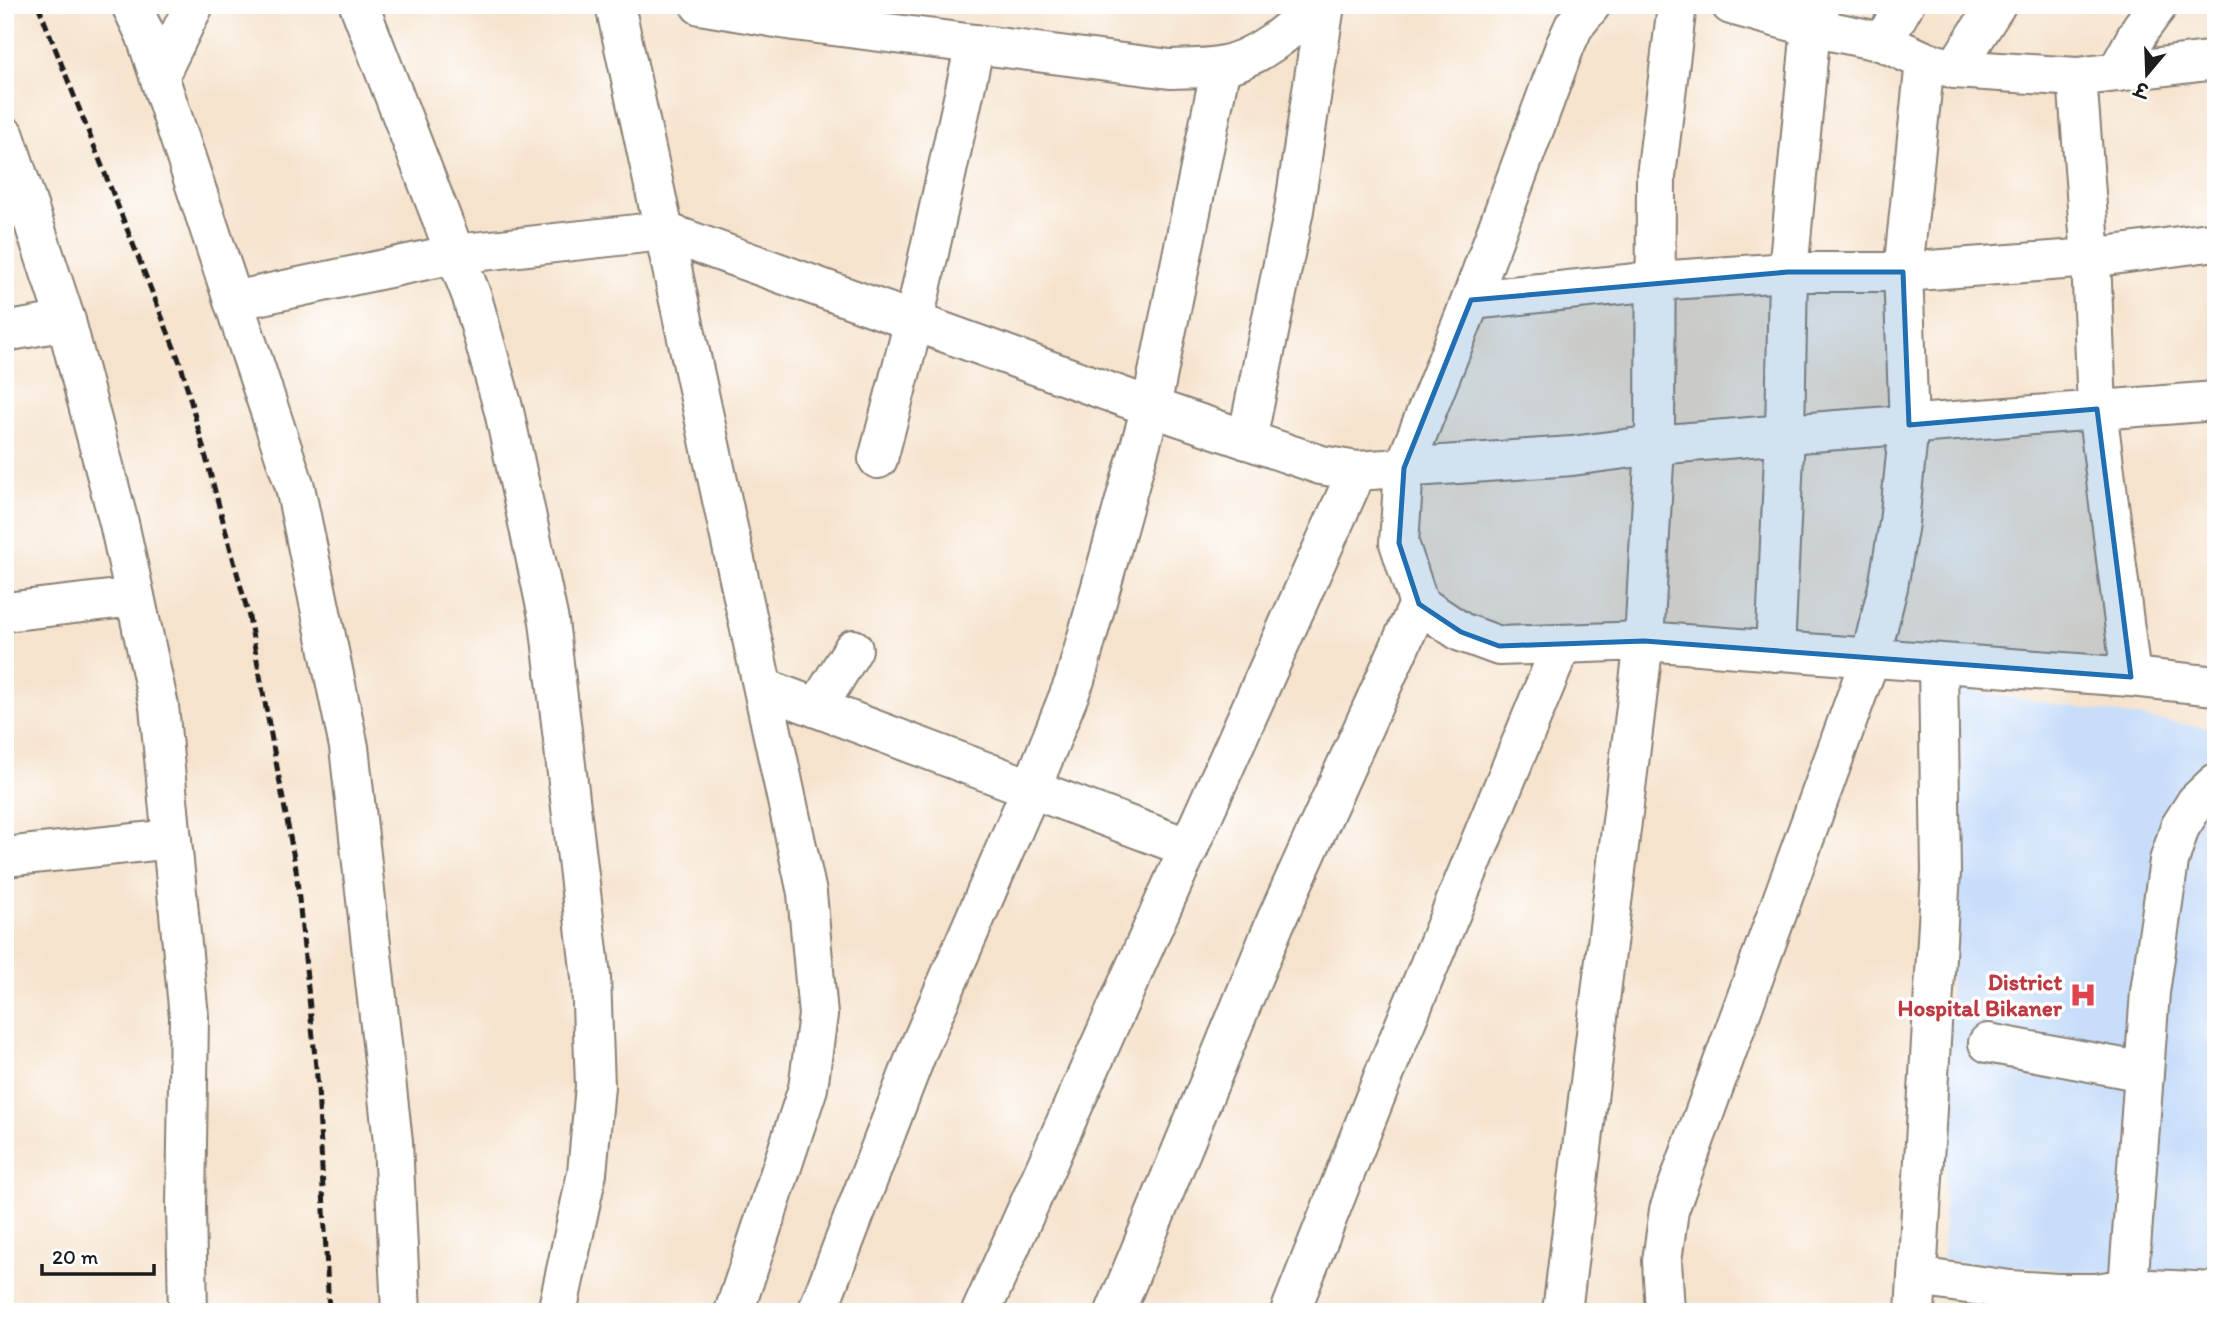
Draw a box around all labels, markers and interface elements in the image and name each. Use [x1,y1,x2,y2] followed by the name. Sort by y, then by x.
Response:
[2112,38,2182,108] north arrow
[2130,76,2153,103] text: उ
[1898,968,2063,1022] place label: District Hospital Bikaner
[2068,980,2098,1010] hospital icon: District Hospital Bikaner
[42,1233,154,1277] scale bar
[52,1244,99,1269] text: 20 m

